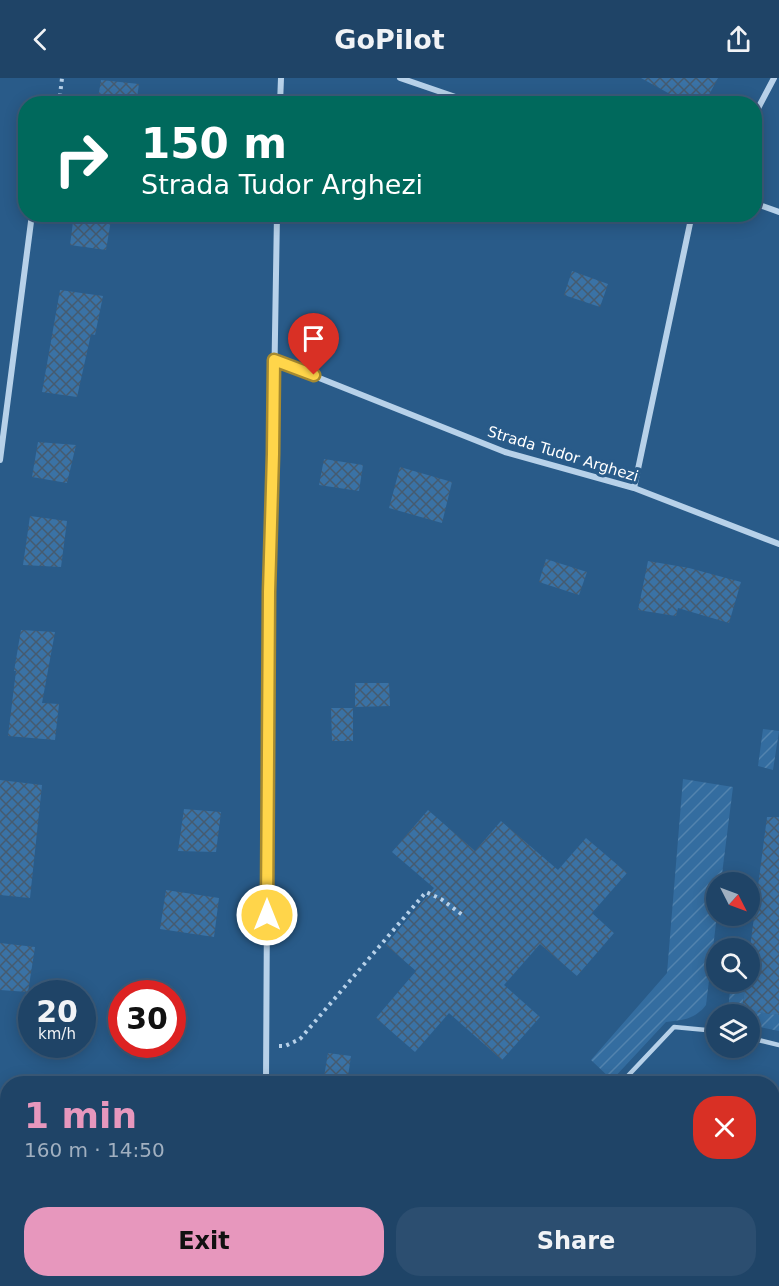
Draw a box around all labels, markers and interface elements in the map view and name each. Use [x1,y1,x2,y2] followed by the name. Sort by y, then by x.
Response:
[24,23,57,56] icon: back
[722,23,755,56] icon: share
[334,24,445,55] text: GoPilot
[141,119,287,168] text: 150 m
[42,120,120,198] icon: right
[141,169,423,200] text: Strada Tudor Arghezi
[288,313,339,375] pin
[297,322,330,355] icon: arrive
[485,422,641,486] street label: Strada Tudor Arghezi
[706,872,760,926] north arrow
[706,872,760,1058] map controls
[235,883,299,947] position arrow
[706,938,760,992] button: search
[108,980,186,1058] speed limit sign: 30
[36,994,78,1029] text: 20
[706,1004,760,1058] button: layers
[38,1025,76,1043] text: km/h
[24,1095,137,1136] text: 1 min
[693,1096,756,1159] button: close
[24,1138,165,1162] text: 160 m · 14:50
[24,1207,384,1276] button: Exit
[396,1207,756,1276] button: Share

